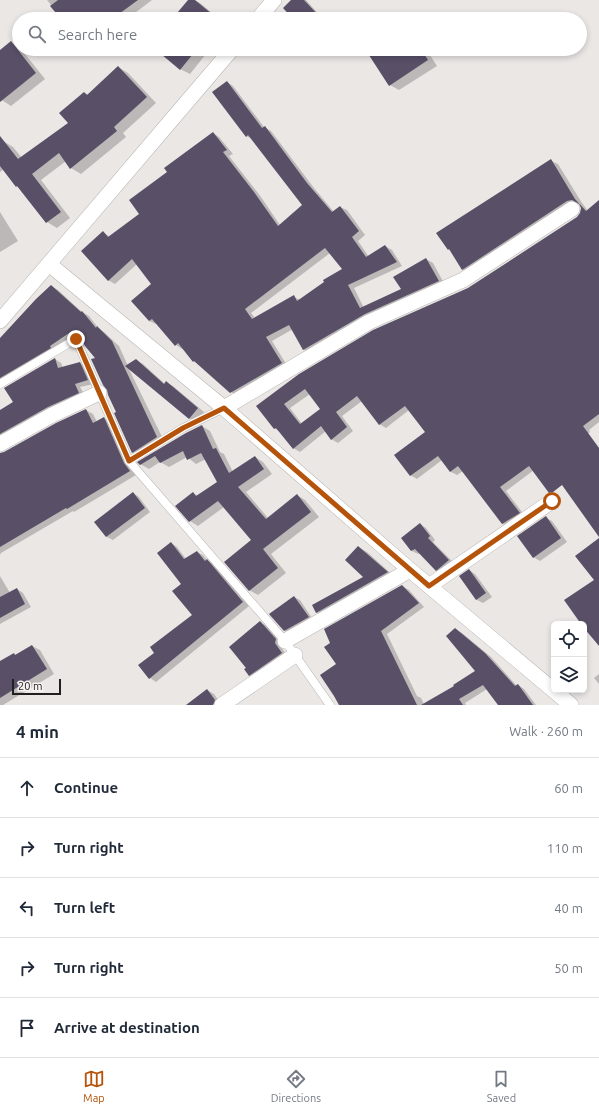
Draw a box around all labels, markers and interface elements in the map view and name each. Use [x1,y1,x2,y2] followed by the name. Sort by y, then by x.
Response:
[12,12,587,56] search box
[26,23,48,45] icon: search
[58,26,137,43] text: Search here
[67,330,85,348] route end
[543,492,561,510] route start
[551,621,587,693] map controls
[551,621,587,657] button: locate
[551,657,587,693] button: layers
[12,677,61,696] scale bar
[18,680,42,692] text: 20 m
[16,722,59,741] text: 4 min
[509,724,583,738] text: Walk · 260 m
[16,777,38,799] icon: ahead
[54,779,118,796] text: Continue
[554,781,583,795] text: 60 m
[16,837,38,859] icon: right
[54,839,124,856] text: Turn right
[547,841,583,855] text: 110 m
[16,897,38,919] icon: left
[54,899,115,916] text: Turn left
[554,901,583,915] text: 40 m
[16,957,38,979] icon: right
[54,959,124,976] text: Turn right
[554,961,583,975] text: 50 m
[16,1017,38,1039] icon: arrive
[54,1019,200,1036] text: Arrive at destination
[83,1068,105,1104] tab: Map
[271,1068,321,1104] tab: Directions
[487,1068,516,1104] tab: Saved

